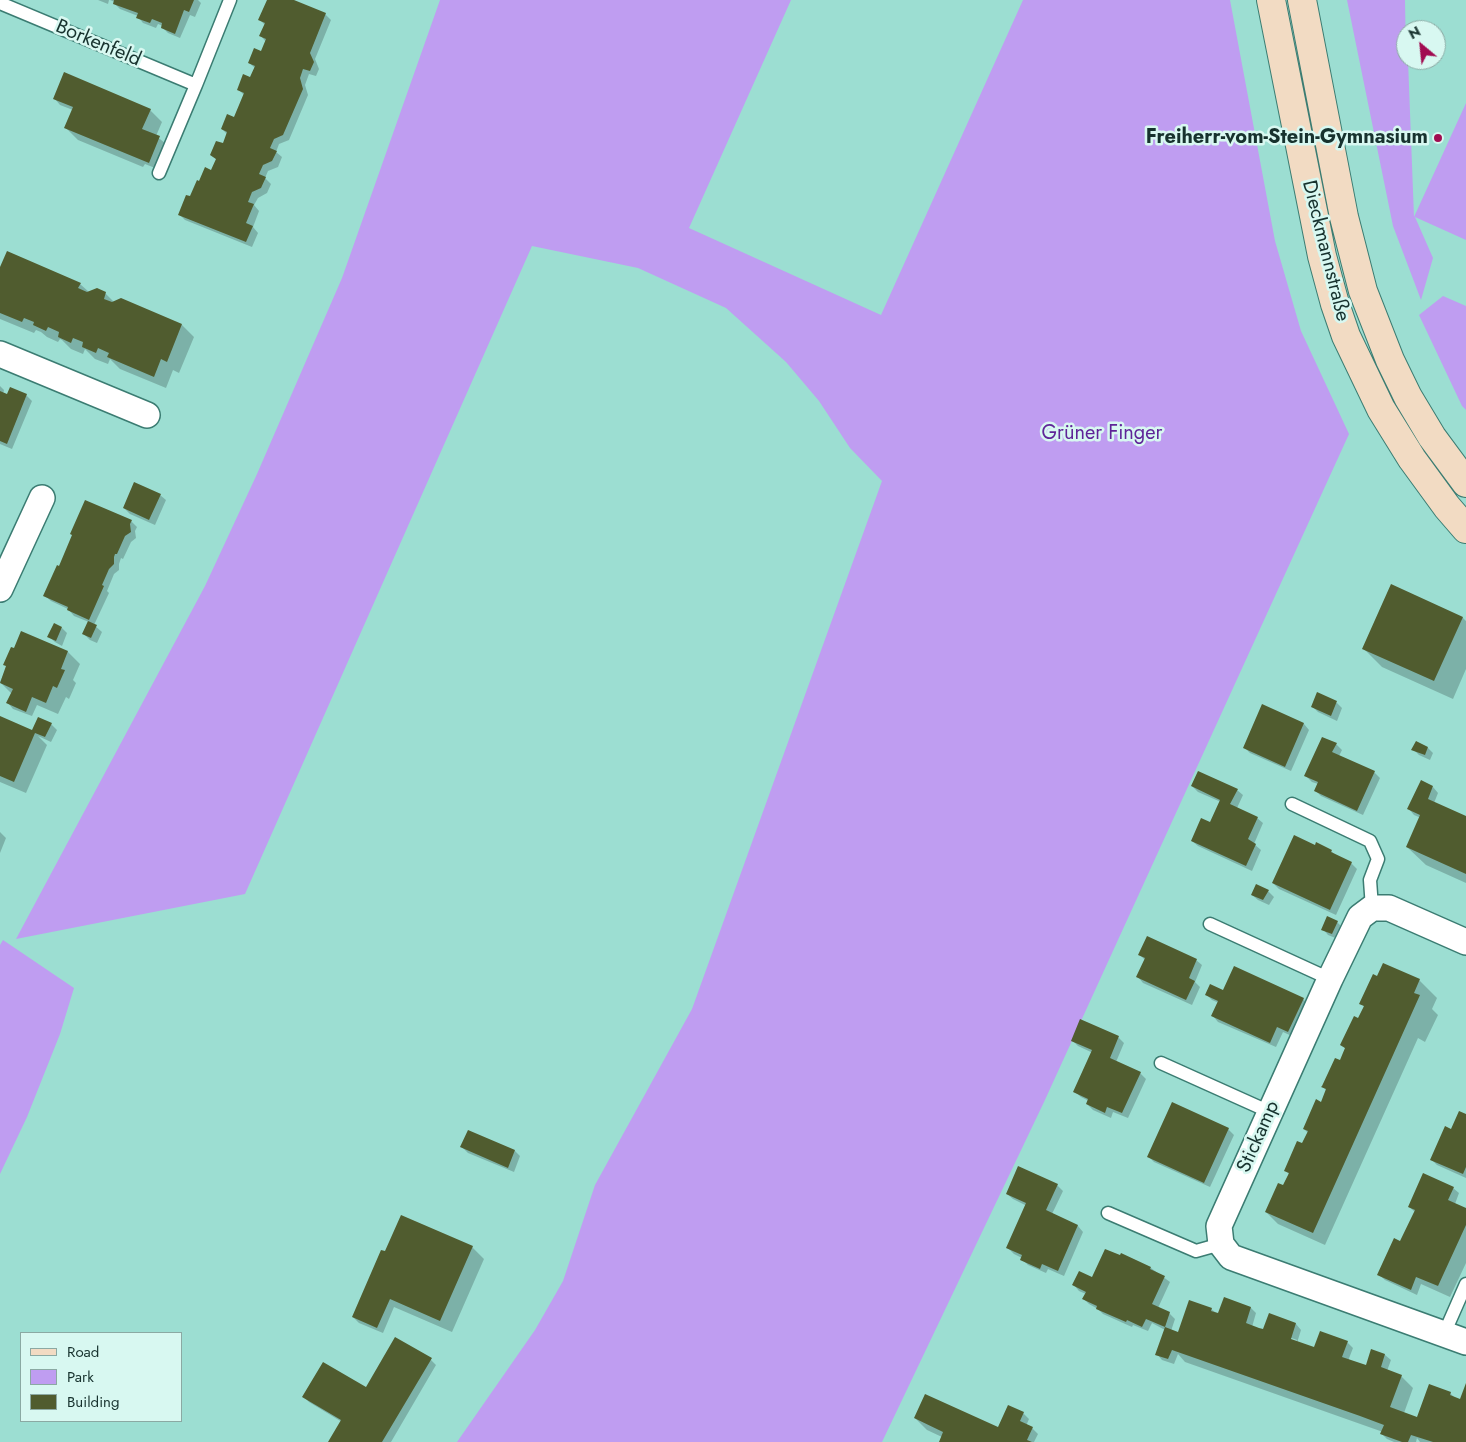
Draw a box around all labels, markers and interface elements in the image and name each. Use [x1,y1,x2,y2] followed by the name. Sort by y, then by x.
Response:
[52,15,144,73] street label: Borkenfeld
[1396,20,1446,70] north arrow
[1405,21,1424,44] text: N
[1146,126,1428,150] place label: Freiherr-vom-Stein-Gymnasium
[1432,132,1444,144] marker: Freiherr-vom-Stein-Gymnasium
[1296,178,1354,324] street label: Dieckmannstraße
[1042,422,1162,446] park label: Grüner Finger
[1233,1097,1285,1177] street label: Stickamp
[20,1332,182,1422] legend
[67,1341,99,1363] text: Road
[67,1366,94,1388] text: Park
[67,1391,119,1413] text: Building

